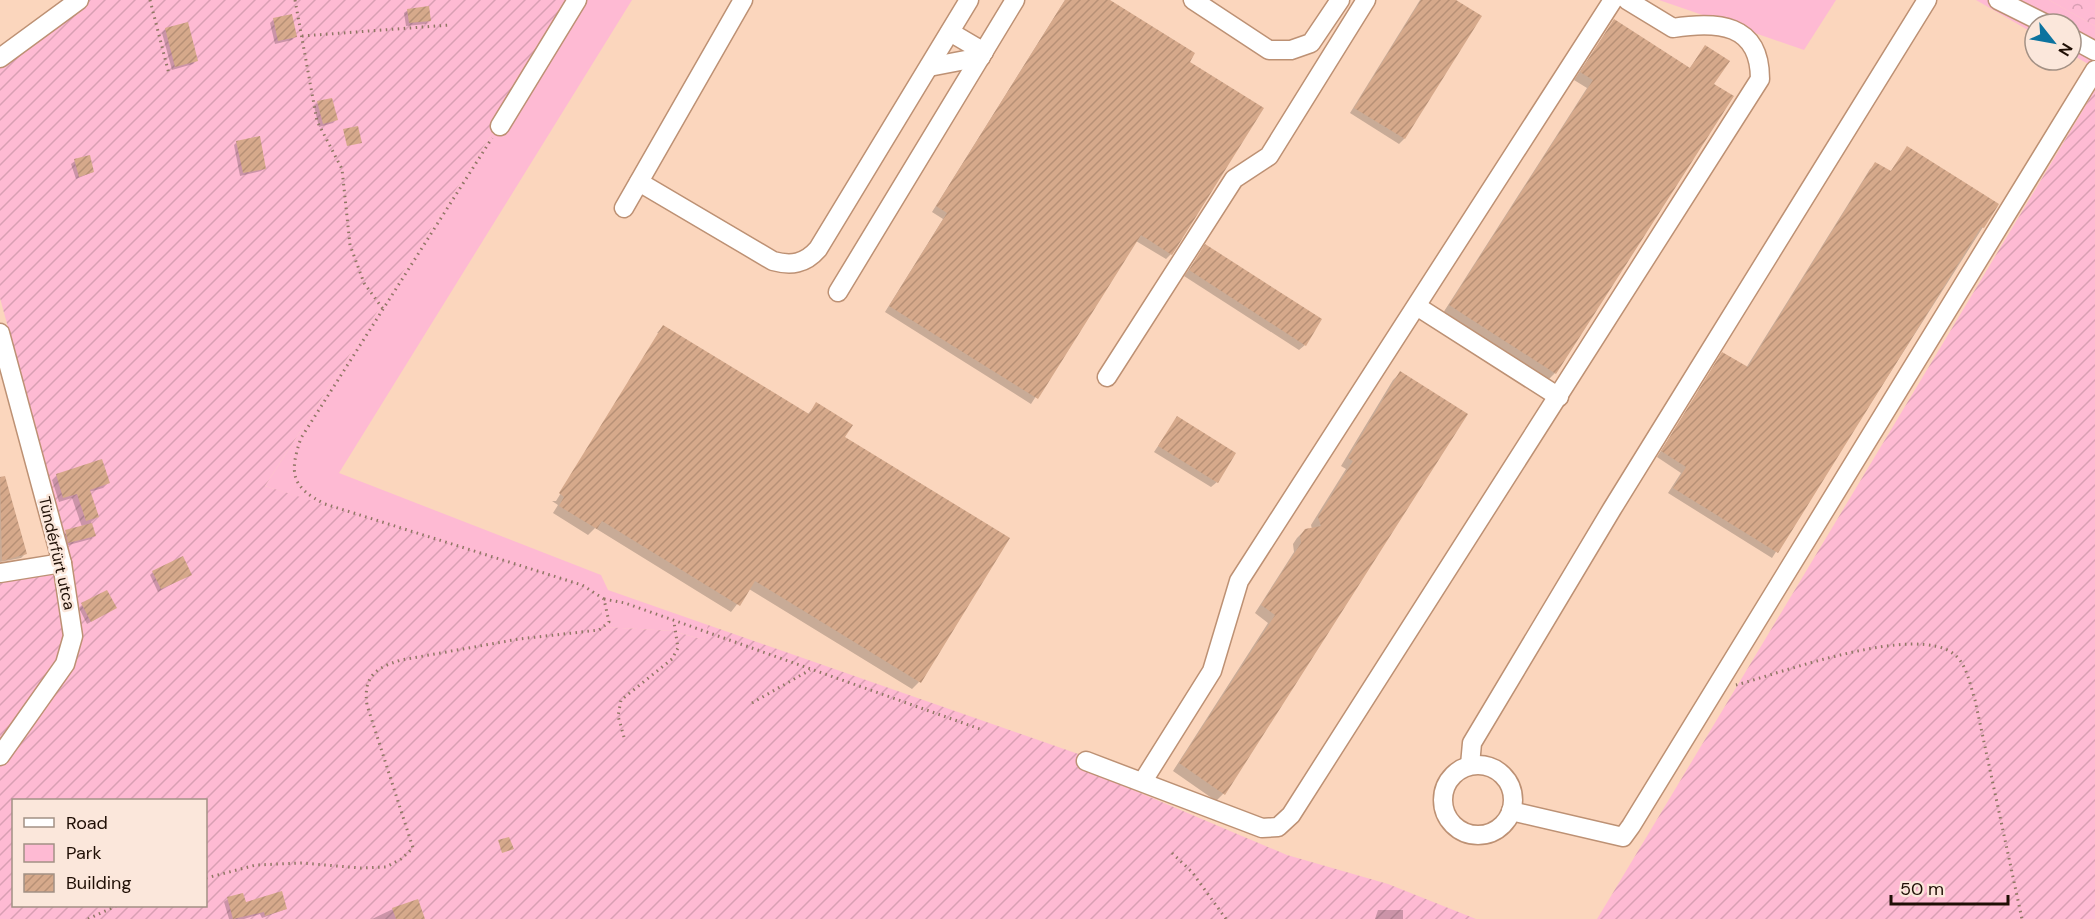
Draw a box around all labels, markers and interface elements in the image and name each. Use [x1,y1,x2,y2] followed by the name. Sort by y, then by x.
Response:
[2023,12,2083,72] north arrow
[2053,39,2077,60] text: N
[34,494,80,612] street label: Tündérfürt utca
[12,799,207,907] legend
[66,811,108,835] text: Road
[66,841,102,865] text: Park
[1891,868,2008,906] scale bar
[66,871,131,895] text: Building
[1900,877,1944,901] text: 50 m

